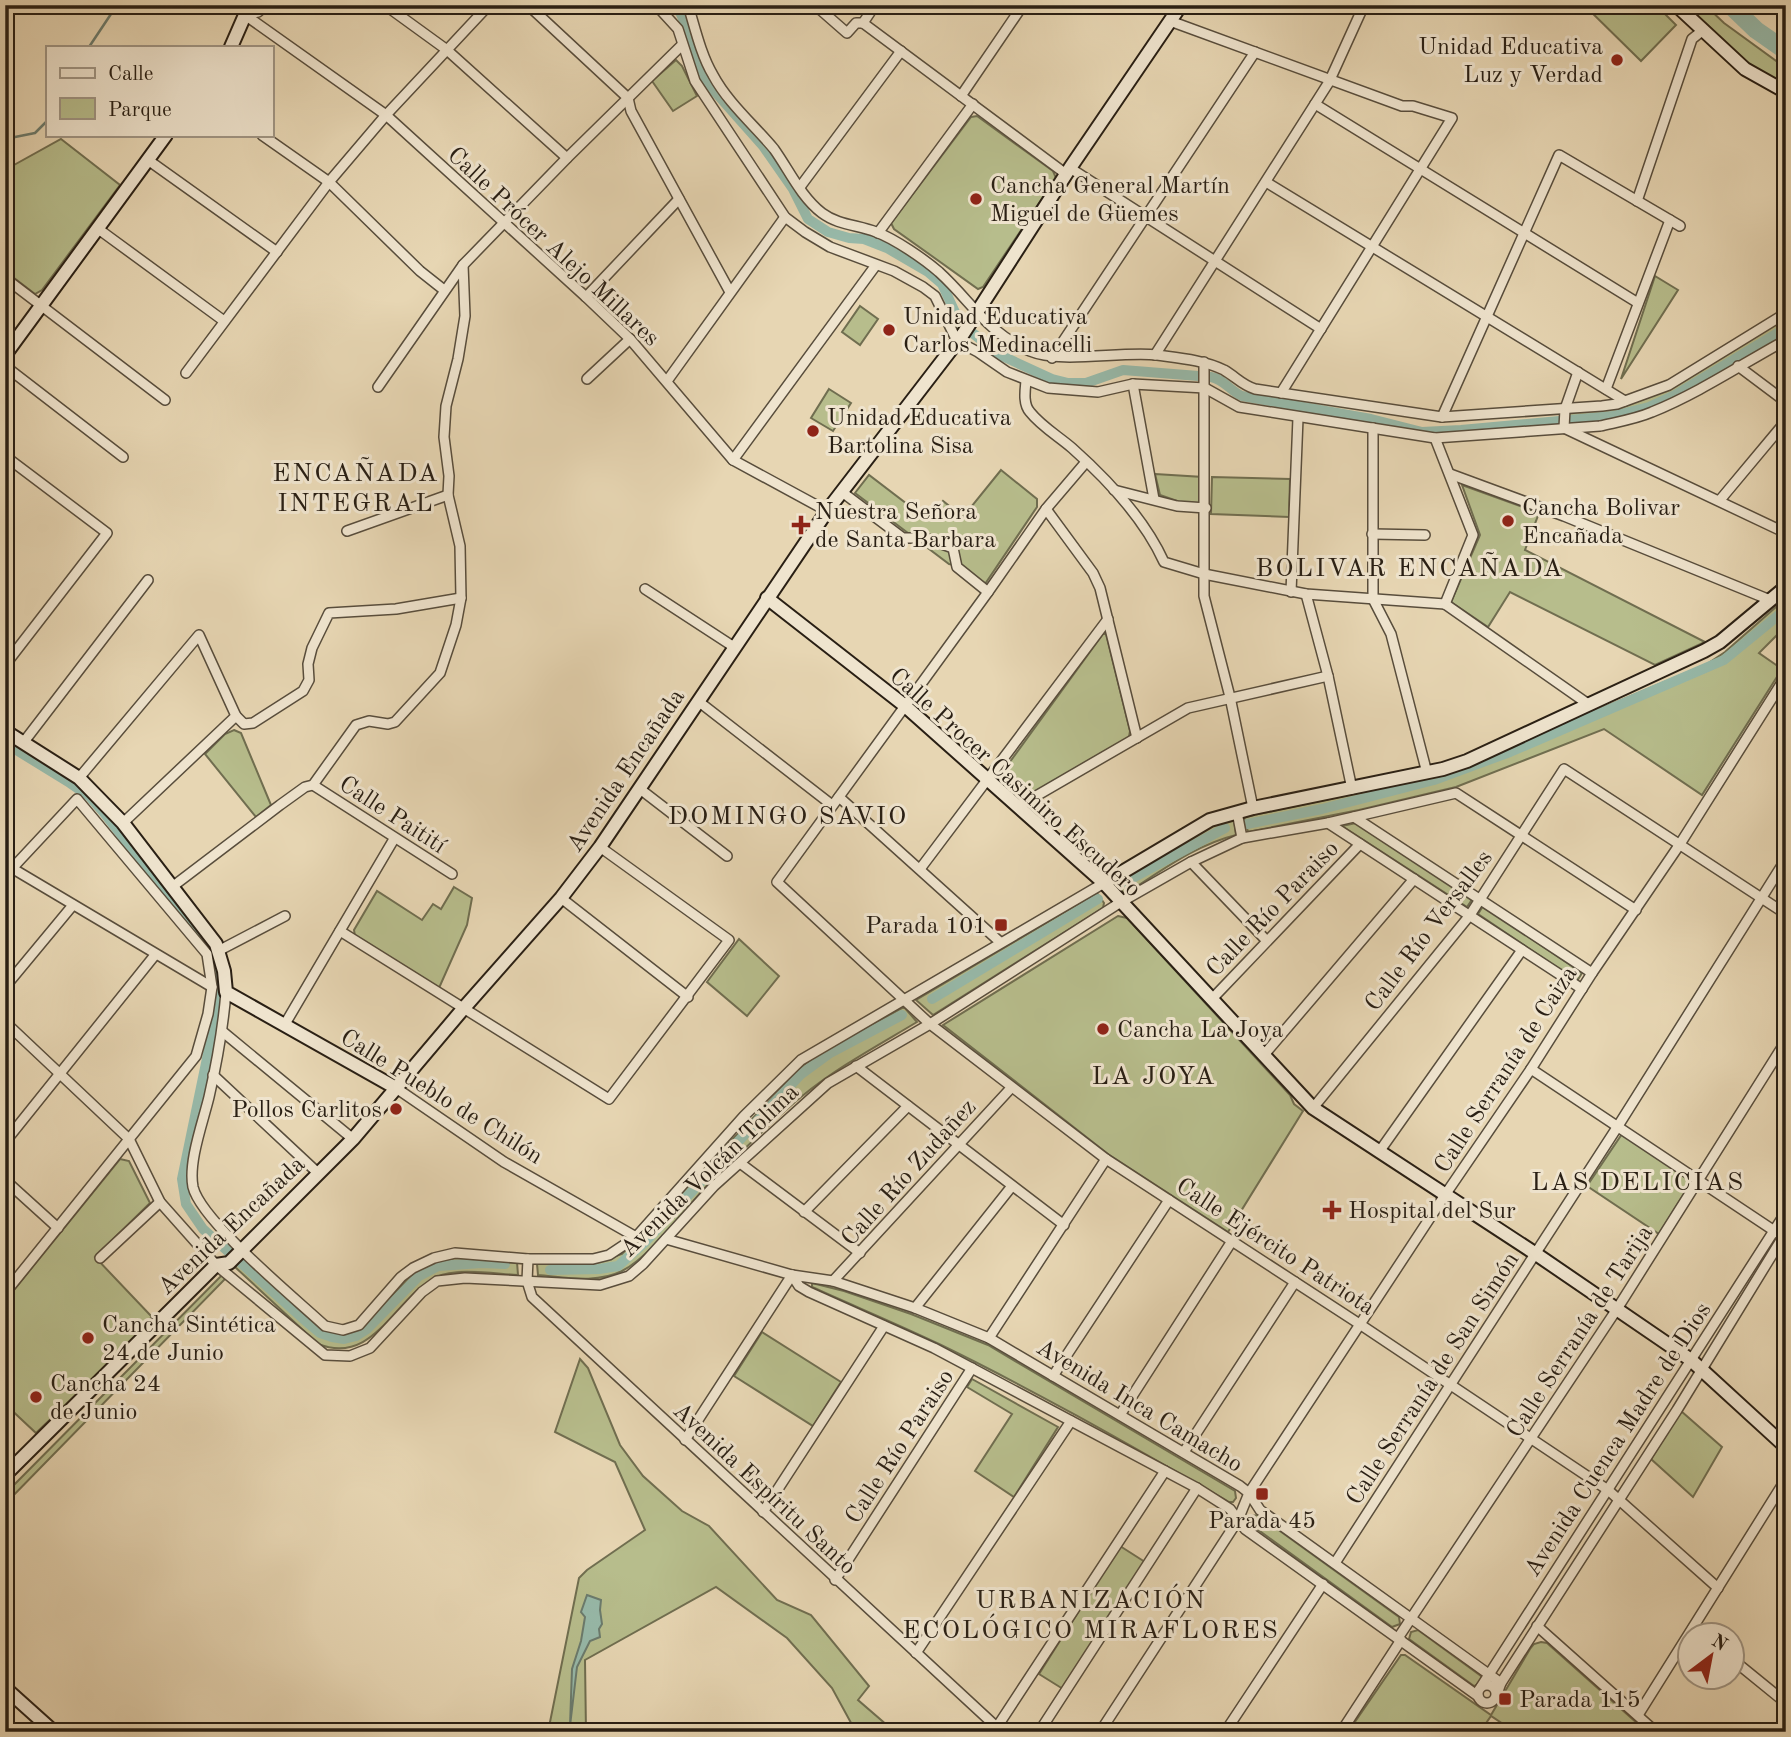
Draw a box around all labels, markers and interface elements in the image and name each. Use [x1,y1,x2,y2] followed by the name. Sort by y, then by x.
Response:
[1418,36,1603,88] place label: Unidad Educativa Luz y Verdad
[46,46,273,136] legend
[1609,52,1625,68] marker: Unidad Educativa Luz y Verdad
[108,64,153,85] text: Calle
[108,100,172,121] text: Parque
[442,143,663,352] street label: Calle Prócer Alejo Millares
[990,175,1230,227] place label: Cancha General Martín Miguel de Güemes
[968,191,984,207] marker: Cancha General Martín Miguel de Güemes
[903,306,1092,358] place label: Unidad Educativa Carlos Medinacelli
[881,322,897,338] marker: Unidad Educativa Carlos Medinacelli
[827,407,1012,459] place label: Unidad Educativa Bartolina Sisa
[805,423,821,439] marker: Unidad Educativa Bartolina Sisa
[272,456,440,517] district label: ENCAÑADA INTEGRAL
[1522,497,1680,549] place label: Cancha Bolivar Encañada
[815,501,996,553] place label: Nuestra Señora de Santa Barbara
[1500,513,1516,529] marker: Cancha Bolivar Encañada
[793,517,809,533] marker: Nuestra Señora de Santa Barbara
[1255,551,1565,582] district label: BOLIVAR ENCAÑADA
[884,664,1145,903] street label: Calle Procer Casimiro Escudero
[563,685,690,857] street label: Avenida Encañada
[334,772,450,859] street label: Calle Paitití
[668,804,908,830] district label: DOMINGO SAVIO
[1203,837,1344,982] street label: Calle Río Paraiso
[1361,846,1498,1016] street label: Calle Río Versalles
[865,915,987,939] place label: Parada 101
[993,917,1009,933] marker: Parada 101
[1431,962,1583,1178] street label: Calle Serranía de Caiza
[1117,1019,1283,1043] place label: Cancha La Joya
[1095,1021,1111,1037] marker: Cancha La Joya
[336,1026,546,1170] street label: Calle Pueblo de Chilón
[1091,1064,1217,1090] district label: LA JOYA
[617,1080,804,1263] street label: Avenida Volcán Tolima
[838,1095,981,1251] street label: Calle Río Zudañez
[232,1099,382,1123] place label: Pollos Carlitos
[388,1101,404,1117] marker: Pollos Carlitos
[154,1152,310,1300] street label: Avenida Encañada
[1531,1170,1745,1196] district label: LAS DELICIAS
[1171,1175,1379,1321] street label: Calle Ejército Patriota
[1322,1200,1342,1220] marker: Hospital del Sur
[1348,1200,1516,1224] place label: Hospital del Sur
[1503,1221,1658,1443] street label: Calle Serranía de Tarija
[1343,1248,1524,1510] street label: Calle Serranía de San Simón
[1521,1299,1716,1582] street label: Avenida Cuenca Madre de Dios
[102,1314,276,1366] place label: Cancha Sintética 24 de Junio
[80,1330,96,1346] marker: Cancha Sintética 24 de Junio
[1032,1336,1246,1478] street label: Avenida Inca Camacho
[842,1366,959,1529] street label: Calle Río Paraiso
[50,1373,161,1425] place label: Cancha 24 de Junio
[28,1389,44,1405] marker: Cancha 24 de Junio
[668,1399,860,1580] street label: Avenida Espíritu Santo
[1254,1486,1270,1502] marker: Parada 45
[1208,1510,1316,1534] place label: Parada 45
[902,1583,1280,1644] district label: URBANIZACIÓN ECOLÓGICO MIRAFLORES
[1676,1622,1746,1692] north arrow
[1707,1632,1730,1656] text: N
[1519,1689,1641,1713] place label: Parada 115
[1497,1691,1513,1707] marker: Parada 115

